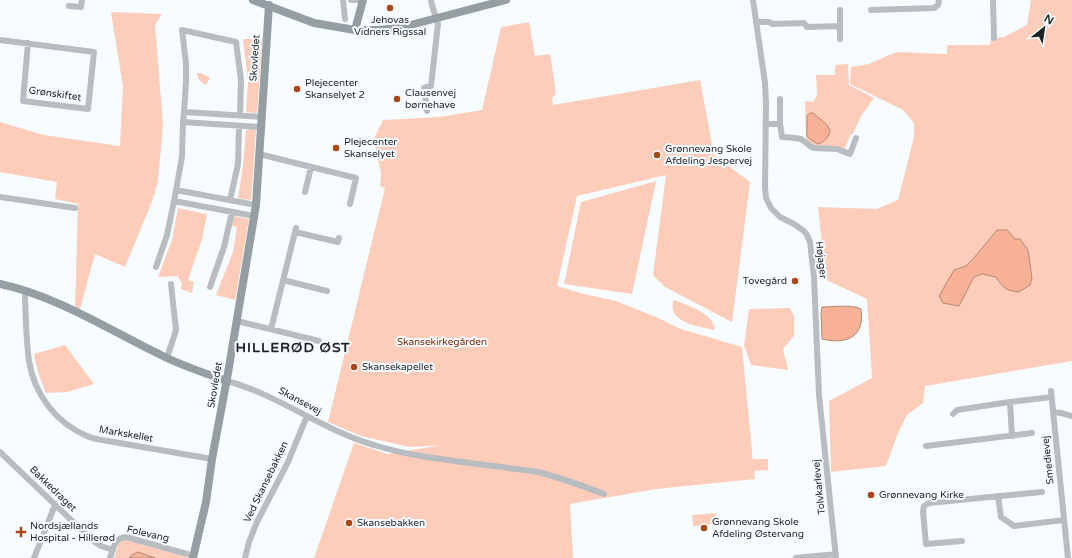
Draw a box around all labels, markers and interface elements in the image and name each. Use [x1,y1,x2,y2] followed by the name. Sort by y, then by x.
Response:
[385,3,395,13] marker: Jehovas Vidners Rigssal
[1024,8,1064,48] north arrow
[1042,12,1056,28] text: N
[354,14,426,38] place label: Jehovas Vidners Rigssal
[247,34,263,82] street label: Skovledet
[305,77,365,101] place label: Plejecenter Skanselyet 2
[28,84,82,104] street label: Grønskiftet
[292,84,302,94] marker: Plejecenter Skanselyet 2
[405,87,456,111] place label: Clausenvej børnehave
[392,94,402,104] marker: Clausenvej børnehave
[344,136,397,160] place label: Plejecenter Skanselyet
[331,143,341,153] marker: Plejecenter Skanselyet
[665,143,752,167] place label: Grønnevang Skole Afdeling Jespervej
[652,150,662,160] marker: Grønnevang Skole Afdeling Jespervej
[813,241,829,279] street label: Højager
[743,275,787,287] place label: Tovegård
[790,276,800,286] marker: Tovegård
[397,336,487,348] park label: Skansekirkegården
[235,339,351,356] district label: HILLERØD ØST
[205,361,225,409] street label: Skovledet
[362,361,433,373] place label: Skansekapellet
[349,362,359,372] marker: Skansekapellet
[276,385,324,417] street label: Skansevej
[98,423,154,445] street label: Markskellet
[1039,435,1057,485] street label: Smedievej
[241,439,291,525] street label: Ved Skansebakken
[810,459,828,515] street label: Tolvkarlevej
[27,464,79,514] street label: Bakkedraget
[879,489,964,501] place label: Grønnevang Kirke
[866,490,876,500] marker: Grønnevang Kirke
[712,516,804,540] place label: Grønnevang Skole Afdeling Østervang
[357,517,425,529] place label: Skansebakken
[344,518,354,528] marker: Skansebakken
[30,520,115,544] place label: Nordsjællands Hospital - Hillerød
[126,523,170,545] street label: Folevang
[699,523,709,533] marker: Grønnevang Skole Afdeling Østervang
[15,526,27,538] marker: Nordsjællands Hospital - Hillerød

